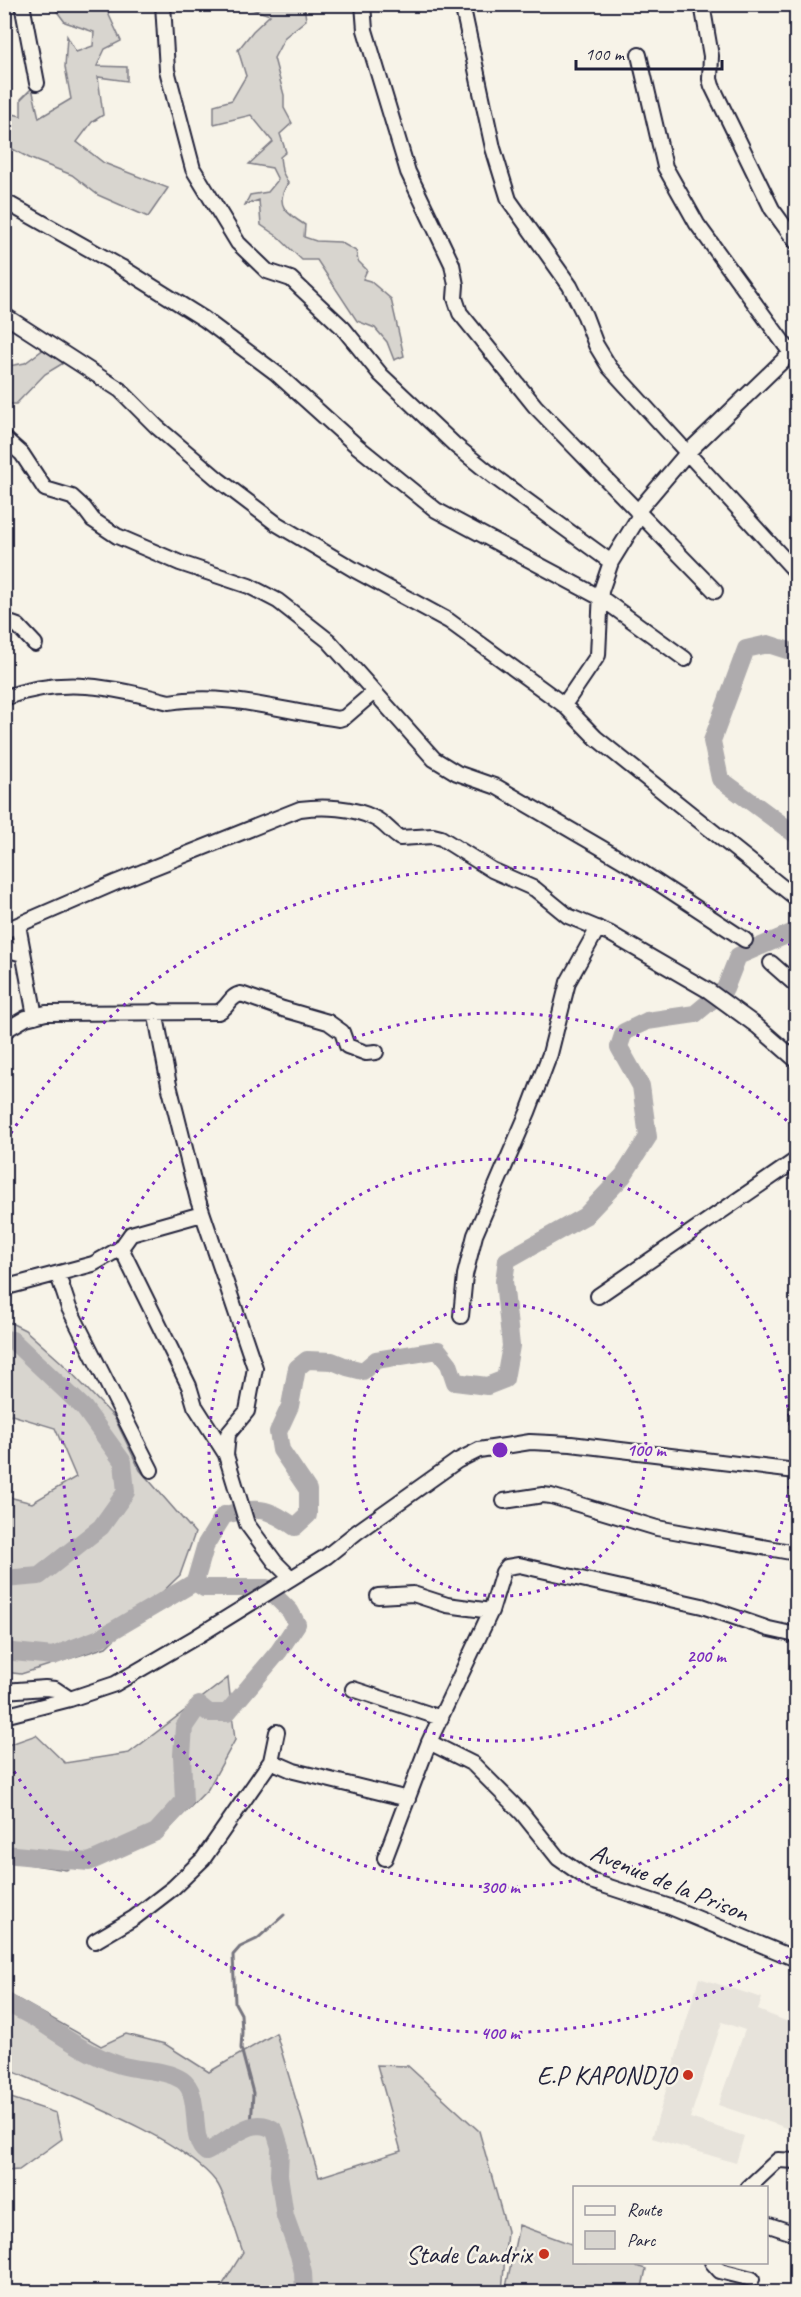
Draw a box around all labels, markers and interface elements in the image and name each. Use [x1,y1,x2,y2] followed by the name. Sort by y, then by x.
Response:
[576,33,722,71] scale bar
[585,43,626,65] text: 100 m
[627,1439,667,1461] text: 100 m
[490,1440,510,1460] centre of rings
[687,1645,727,1667] text: 200 m
[586,1836,755,1930] street label: Avenue de la Prison
[481,1876,521,1898] text: 300 m
[481,2022,521,2044] text: 400 m
[537,2059,679,2092] place label: E.P KAPONDJO
[681,2068,695,2082] marker: E.P KAPONDJO
[573,2186,768,2264] legend
[627,2199,662,2221] text: Route
[627,2229,656,2251] text: Parc
[406,2238,534,2271] place label: Stade Candrix
[537,2247,551,2261] marker: Stade Candrix

